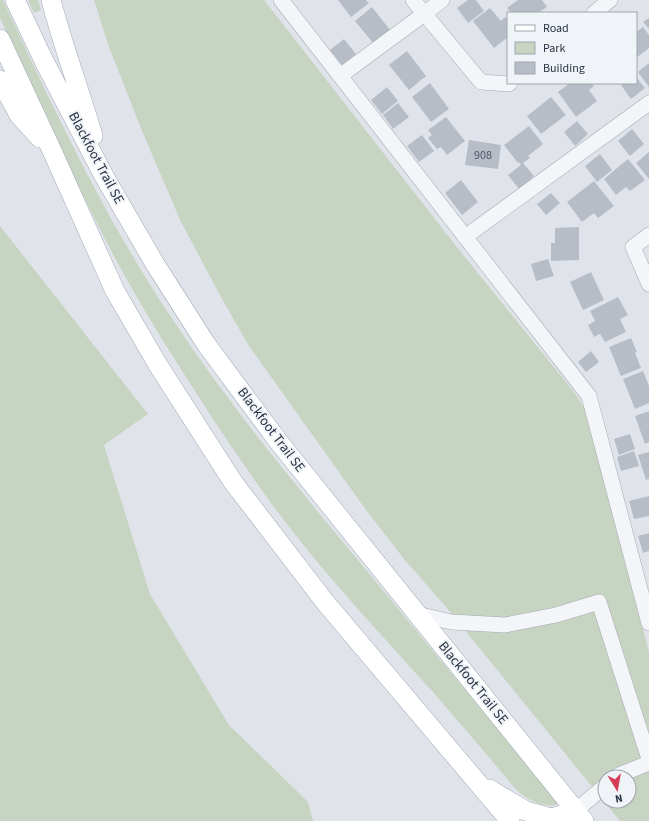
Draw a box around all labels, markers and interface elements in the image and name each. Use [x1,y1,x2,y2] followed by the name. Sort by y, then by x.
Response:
[507,12,637,84] legend
[543,20,569,37] text: Road
[543,40,565,57] text: Park
[543,60,585,77] text: Building
[63,108,129,208] street label: Blackfoot Trail SE
[474,147,492,164] house number: 908
[232,383,310,477] street label: Blackfoot Trail SE
[433,637,513,729] street label: Blackfoot Trail SE
[597,769,637,809] north arrow
[614,790,624,806] text: N

